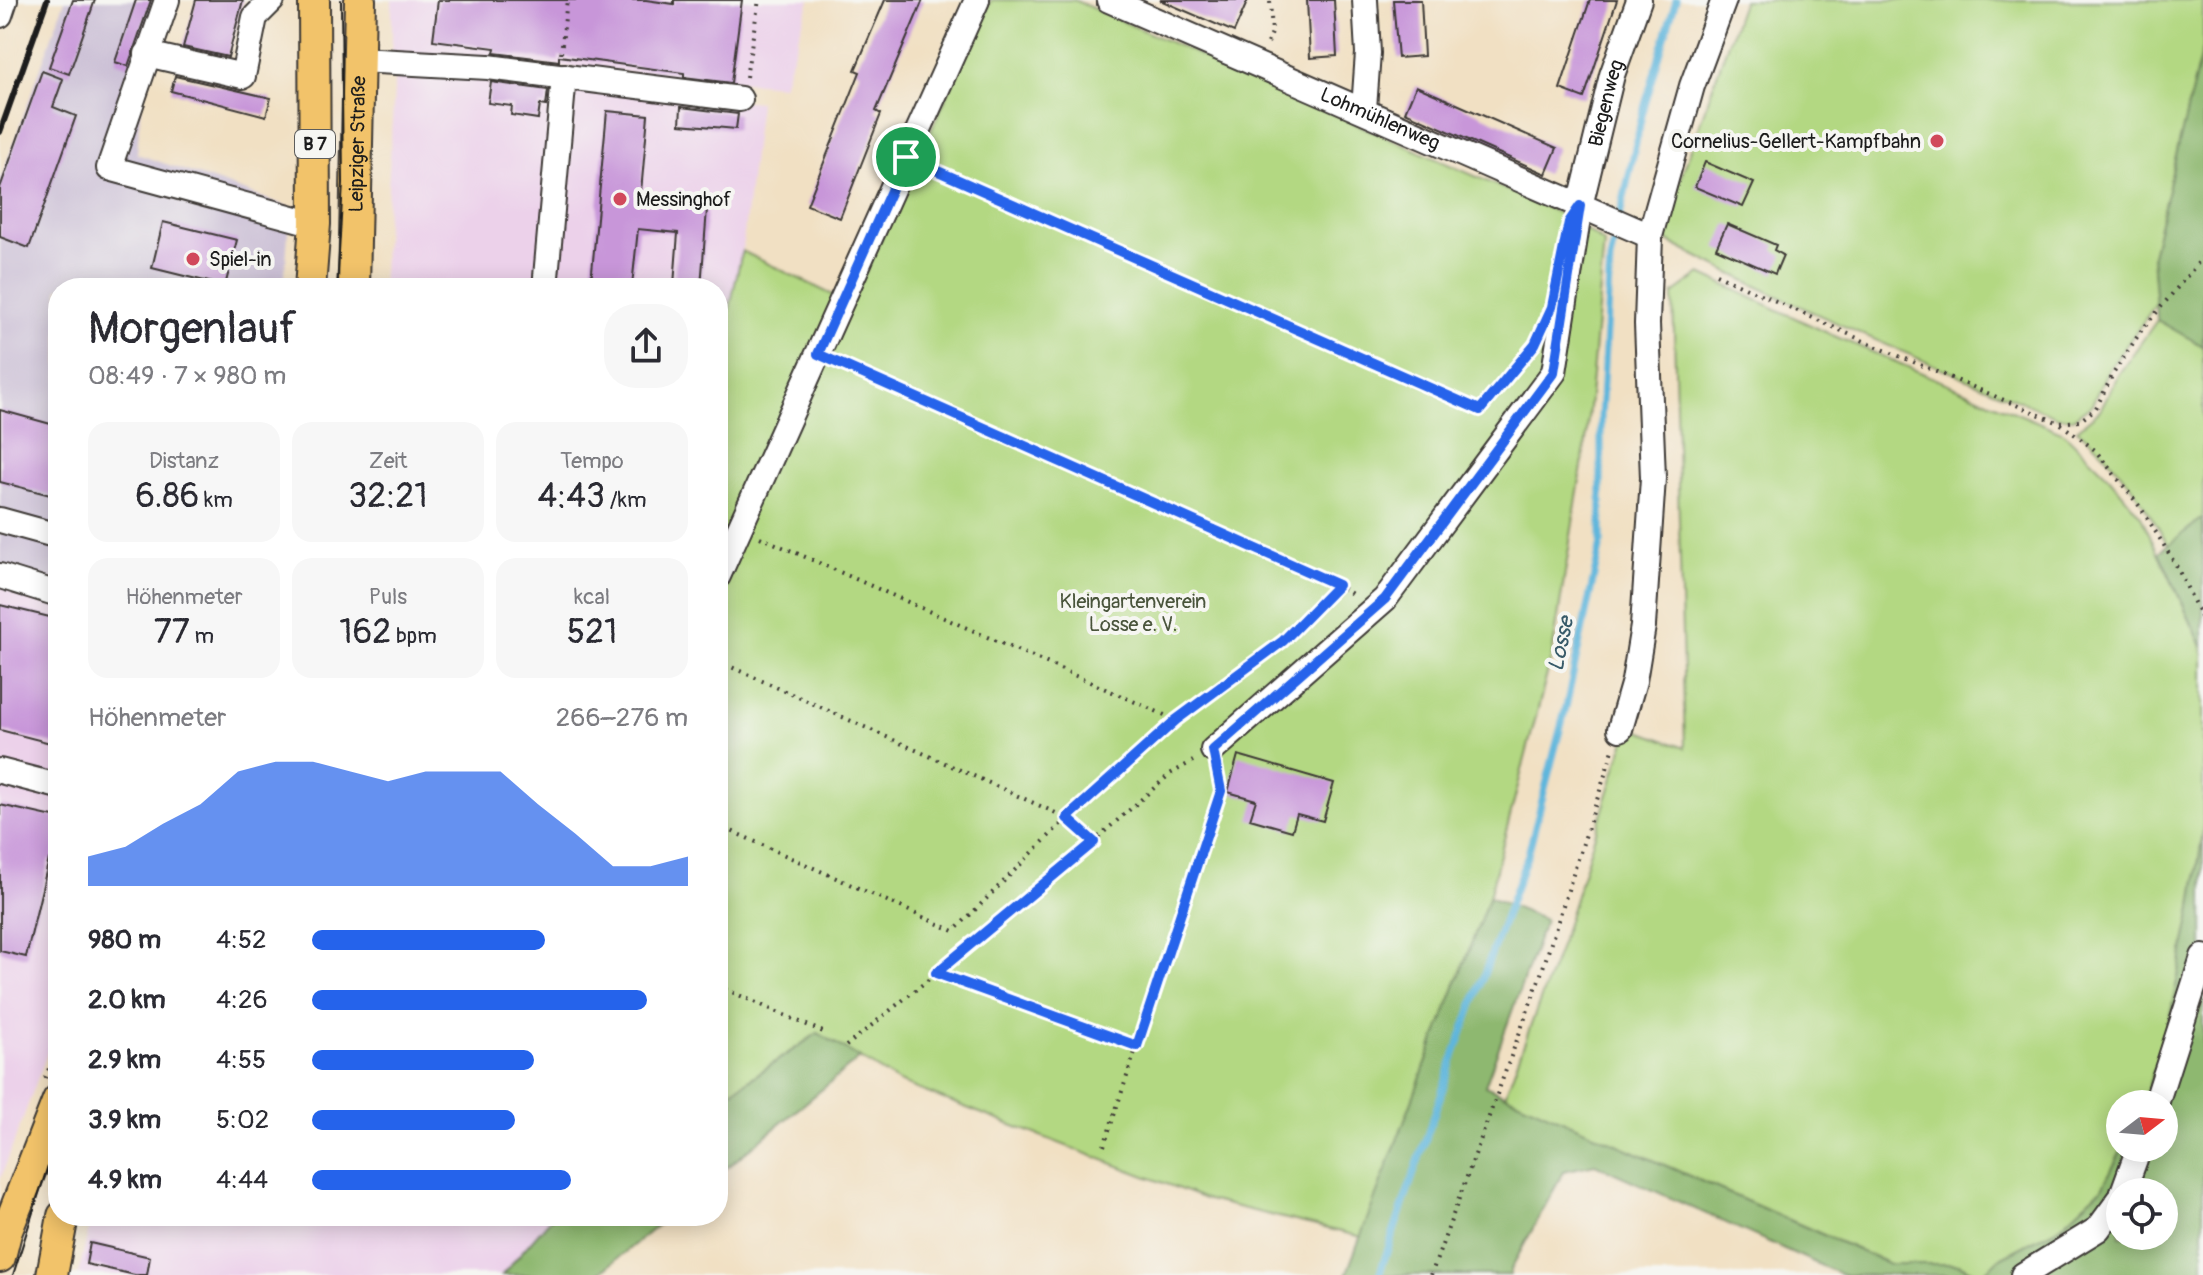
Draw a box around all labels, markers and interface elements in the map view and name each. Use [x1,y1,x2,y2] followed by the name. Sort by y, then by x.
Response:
[1582,56,1629,149] street label: Biegenweg
[343,75,371,213] street label: Leipziger Straße
[1317,81,1444,155] street label: Lohmühlenweg
[872,123,940,191] pin
[1671,129,1921,154] place label: Cornelius-Gellert-Kampfbahn
[295,130,335,158] road number: B 7
[1928,132,1946,150] marker: Cornelius-Gellert-Kampfbahn
[884,135,928,179] icon: arrive
[636,187,731,212] place label: Messinghof
[611,190,629,208] marker: Messinghof
[209,247,271,272] place label: Spiel-in
[184,250,202,268] marker: Spiel-in
[88,302,297,357] text: Morgenlauf
[604,304,688,388] button: share
[88,360,286,392] text: 08:49 · 7 × 980 m
[149,447,219,475] text: Distanz
[369,447,407,475] text: Zeit
[560,447,624,475] text: Tempo
[135,475,199,518] text: 6.86
[348,475,428,518] text: 32:21
[538,475,605,518] text: 4:43
[199,486,233,514] text: km
[605,486,646,514] text: /km
[125,583,243,611] text: Höhenmeter
[369,583,407,611] text: Puls
[574,583,610,611] text: kcal
[1060,589,1206,637] park label: Kleingartenverein Losse e. V.
[154,611,190,654] text: 77
[339,611,391,654] text: 162
[567,611,617,654] text: 521
[1542,612,1581,674] water label: Losse
[190,622,214,650] text: m
[391,622,437,650] text: bpm
[88,702,226,734] text: Höhenmeter
[556,702,688,734] text: 266–276 m
[88,924,161,956] text: 980 m
[216,924,267,956] text: 4:52
[88,984,166,1016] text: 2.0 km
[216,984,268,1016] text: 4:26
[88,1044,161,1076] text: 2.9 km
[216,1044,266,1076] text: 4:55
[2106,1090,2178,1162] north arrow
[2106,1090,2178,1250] map controls
[88,1104,161,1136] text: 3.9 km
[216,1104,269,1136] text: 5:02
[88,1164,162,1196] text: 4.9 km
[216,1164,268,1196] text: 4:44
[2106,1178,2178,1250] button: locate

